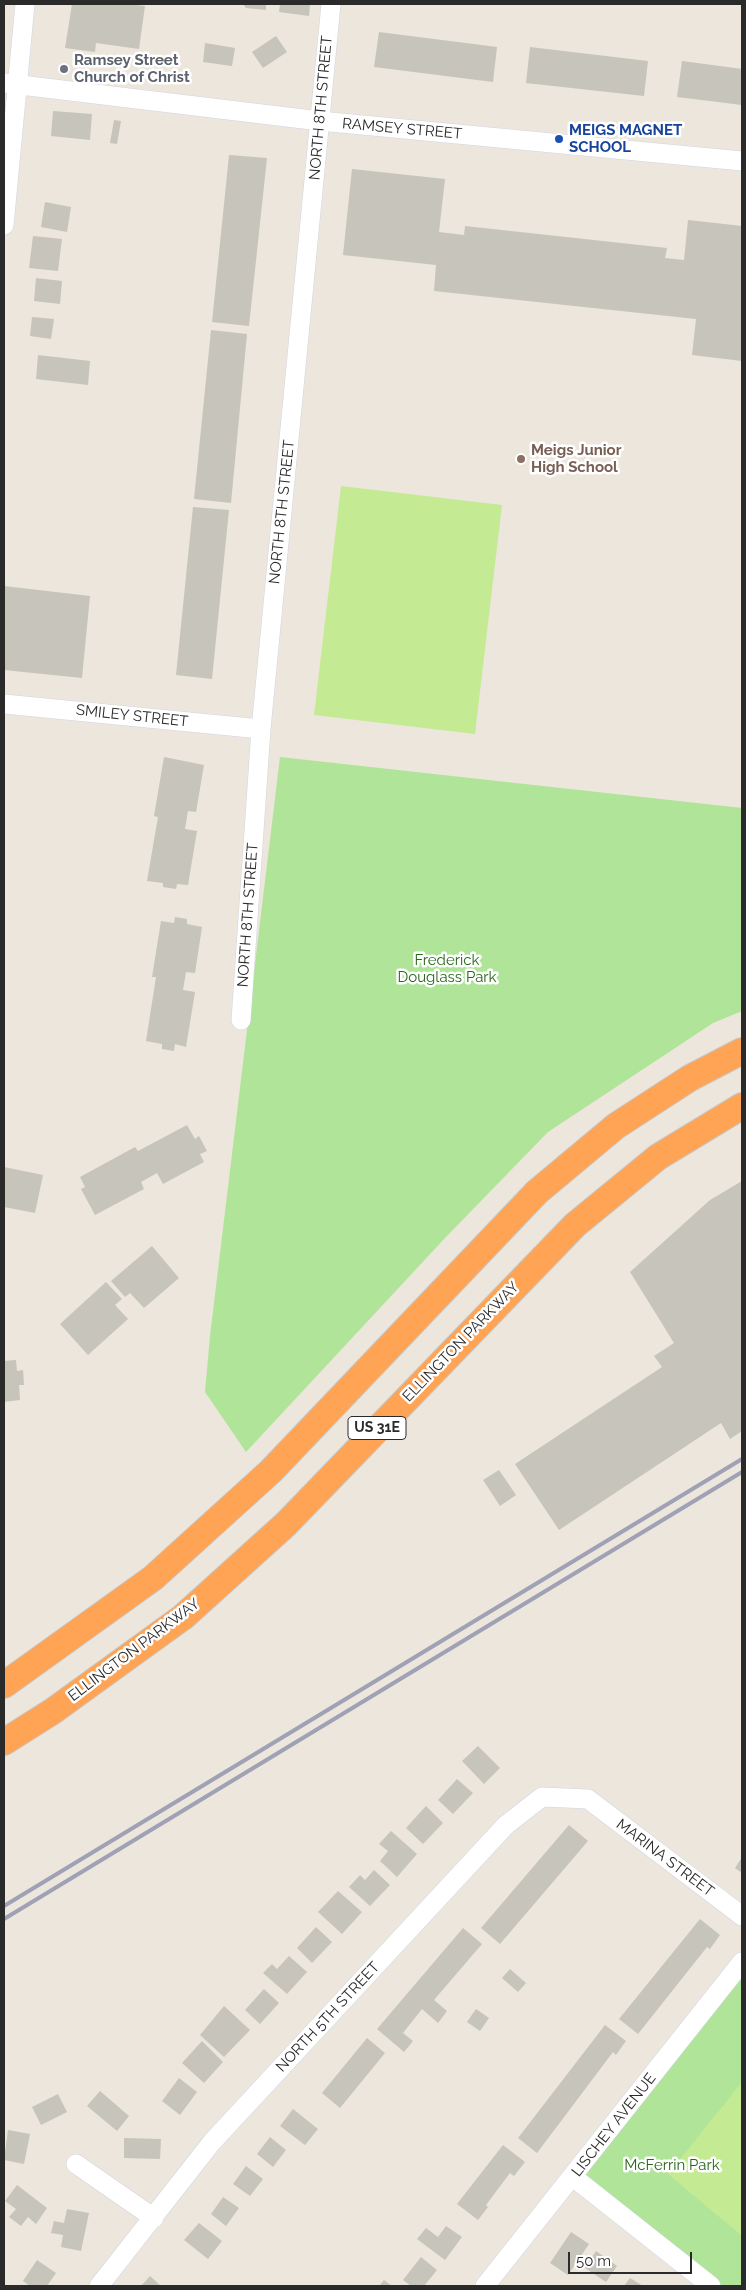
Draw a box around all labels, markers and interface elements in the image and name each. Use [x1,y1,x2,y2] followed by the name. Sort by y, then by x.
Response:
[306,35,336,181] street label: NORTH 8TH STREET
[74,51,190,86] place label: Ramsey Street Church of Christ
[58,63,70,75] marker: Ramsey Street Church of Christ
[341,115,463,143] street label: RAMSEY STREET
[569,121,682,156] place label: MEIGS MAGNET SCHOOL
[553,133,565,145] marker: MEIGS MAGNET SCHOOL
[265,439,299,585] street label: NORTH 8TH STREET
[531,441,621,476] place label: Meigs Junior High School
[515,453,527,465] marker: Meigs Junior High School
[75,701,189,731] street label: SMILEY STREET
[234,842,262,988] street label: NORTH 8TH STREET
[397,951,497,986] park label: Frederick Douglass Park
[399,1278,523,1406] street label: ELLINGTON PARKWAY
[348,1416,406,1440] road number: US 31E
[65,1595,203,1705] street label: ELLINGTON PARKWAY
[613,1815,717,1901] street label: MARINA STREET
[272,1958,384,2076] street label: NORTH 5TH STREET
[568,2070,660,2180] street label: LISCHEY AVENUE
[624,2156,720,2174] park label: McFerrin Park
[571,2242,695,2274] scale bar
[576,2252,611,2270] text: 50 m

